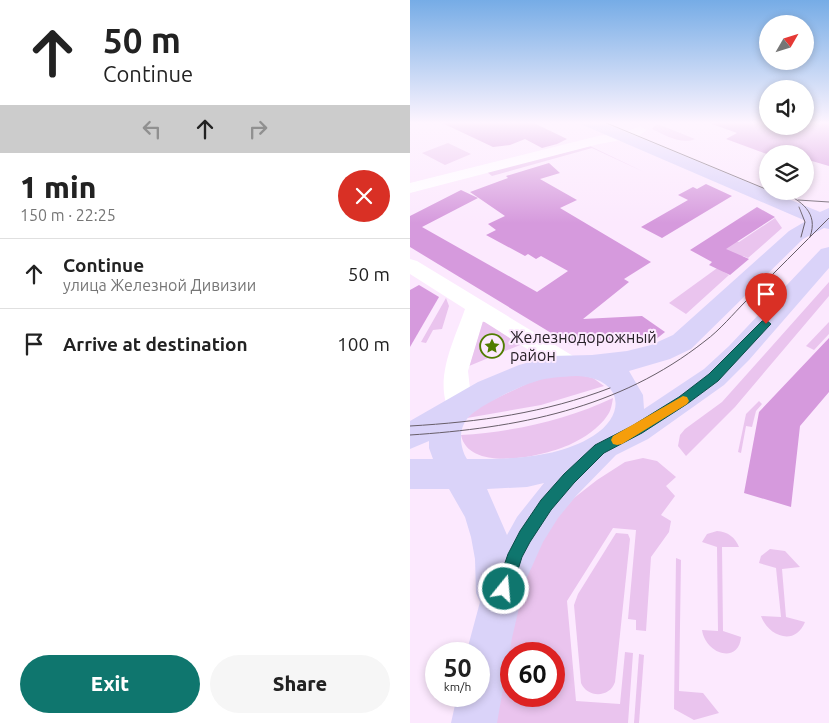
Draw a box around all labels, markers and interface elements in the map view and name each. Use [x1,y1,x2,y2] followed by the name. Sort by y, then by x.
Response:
[759,15,814,70] north arrow
[759,15,814,200] map controls
[20,20,85,85] icon: ahead
[103,20,181,60] text: 50 m
[103,61,193,86] text: Continue
[759,80,814,135] button: sound
[138,115,166,143] icon: left
[191,115,219,143] icon: ahead
[244,115,272,143] icon: right
[759,145,814,200] button: layers
[20,170,96,204] text: 1 min
[338,170,390,222] button: close
[20,206,116,224] text: 150 m · 22:25
[63,254,144,276] text: Continue
[20,260,48,288] icon: ahead
[348,263,390,285] text: 50 m
[745,273,787,324] pin
[63,276,256,294] text: улица Железной Дивизии
[752,280,780,308] icon: arrive
[510,328,657,364] place label: Железнодорожный район
[20,330,48,358] icon: arrive
[63,333,248,355] text: Arrive at destination
[337,333,390,355] text: 100 m
[479,333,505,359] place icon: Железнодорожный район
[477,562,529,614] position arrow
[500,642,565,707] speed limit sign: 60
[443,654,472,682] text: 50
[20,655,200,713] button: Exit
[210,655,390,713] button: Share
[444,680,471,693] text: km/h

